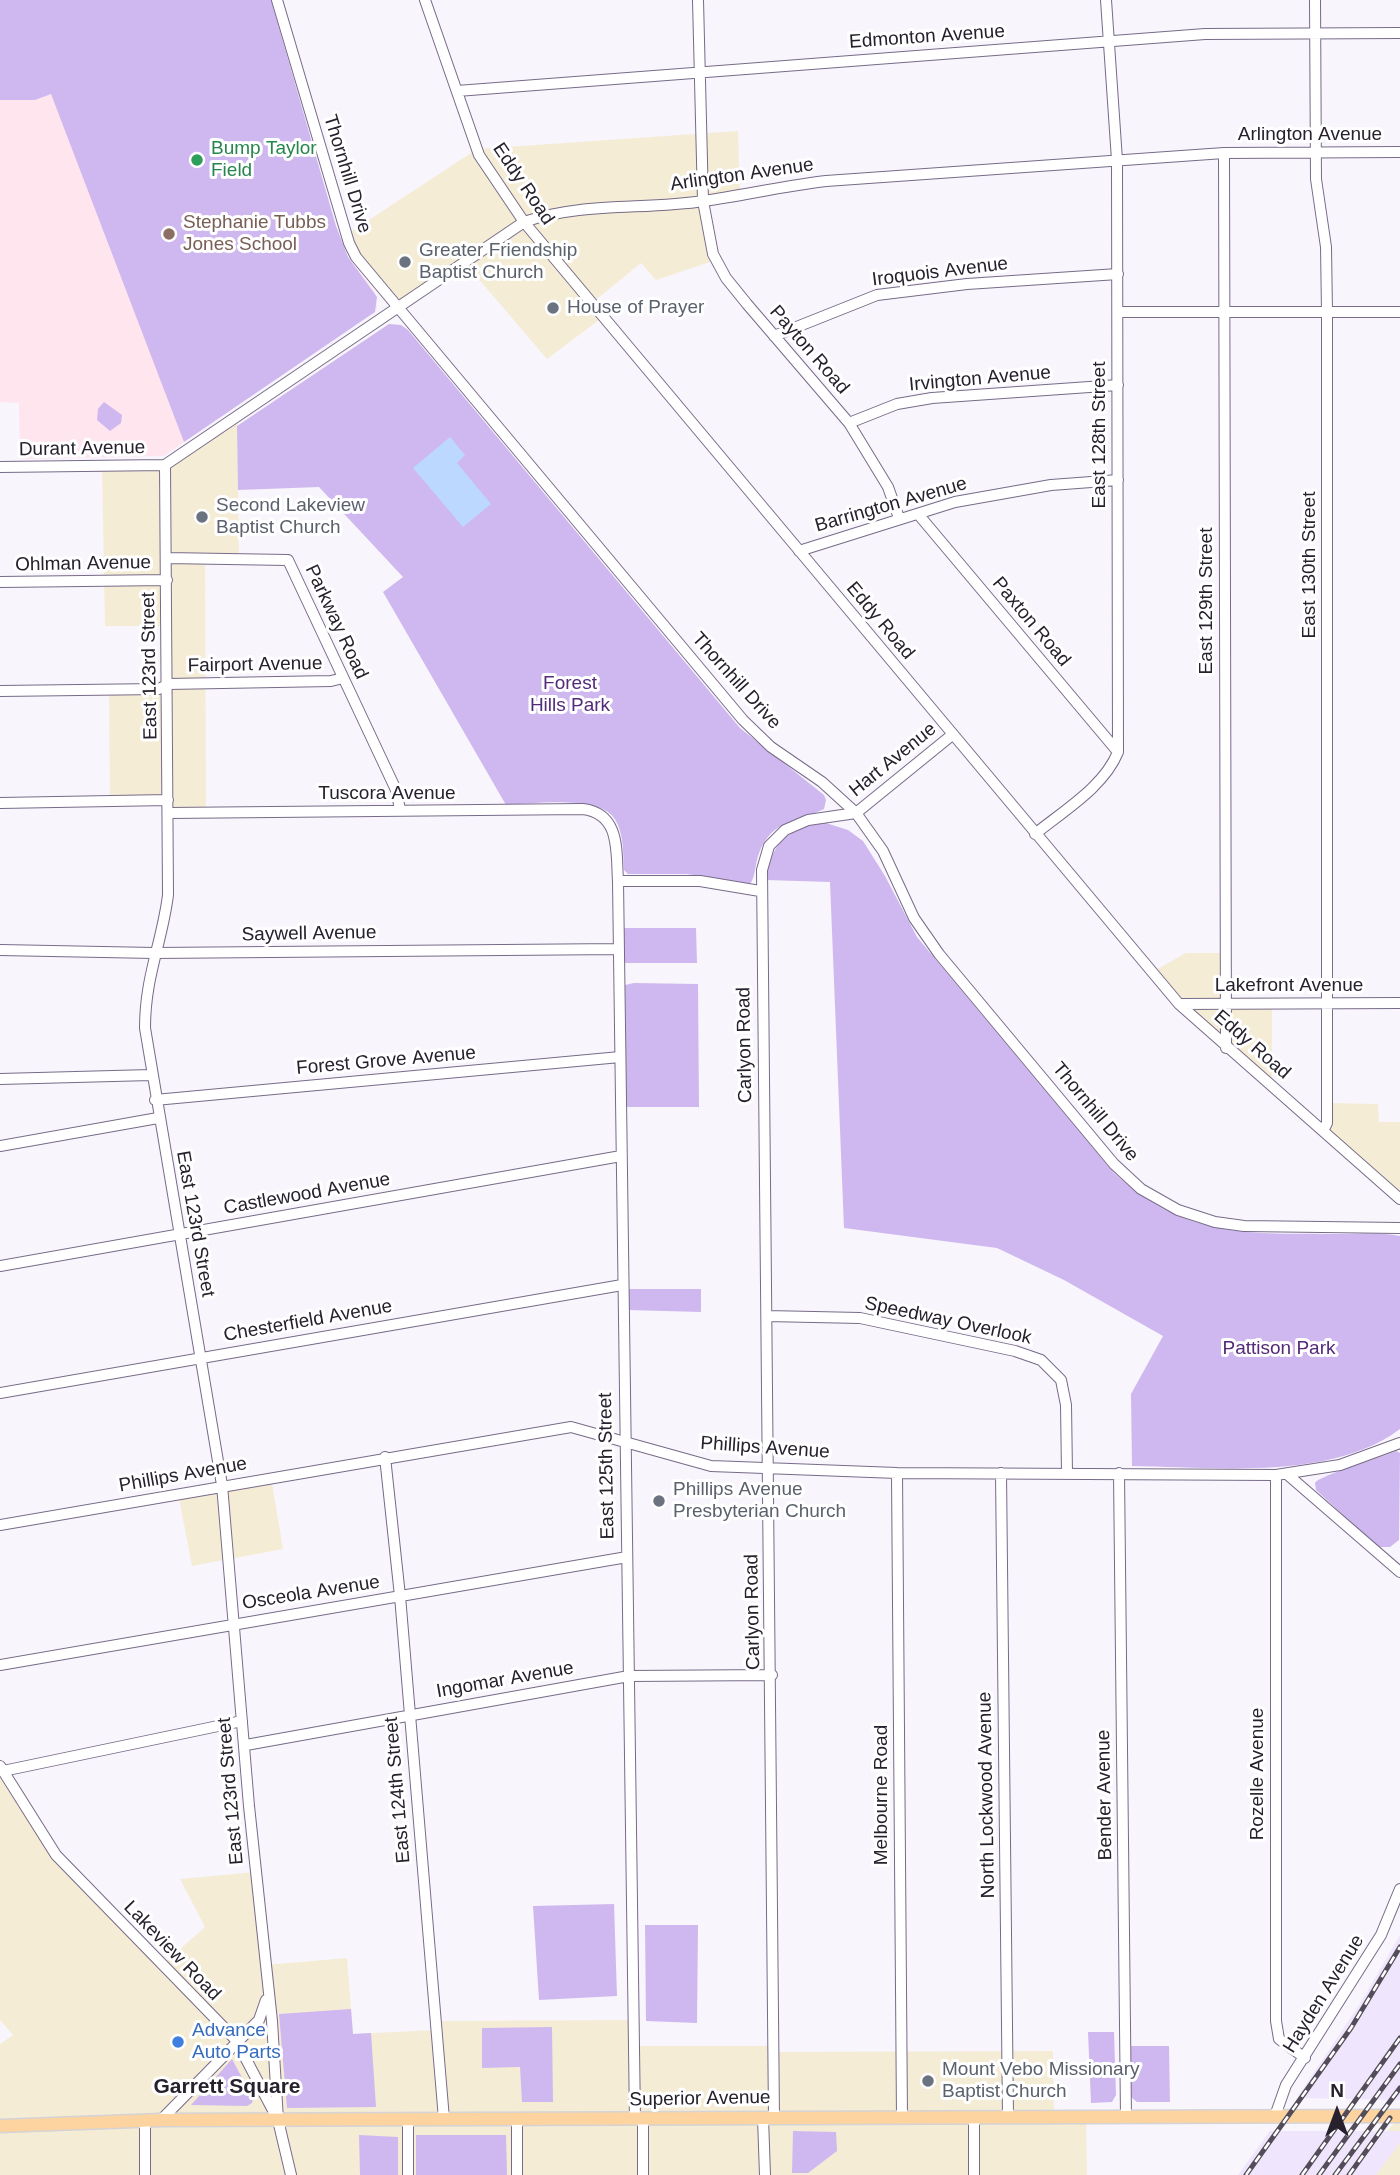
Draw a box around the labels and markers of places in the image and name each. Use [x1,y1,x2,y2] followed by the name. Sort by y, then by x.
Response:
[211,138,317,182] place label: Bump Taylor Field
[189,152,205,168] marker: Bump Taylor Field
[183,212,326,256] place label: Stephanie Tubbs Jones School
[161,226,177,242] marker: Stephanie Tubbs Jones School
[419,240,577,284] place label: Greater Friendship Baptist Church
[397,254,413,270] marker: Greater Friendship Baptist Church
[567,297,704,319] place label: House of Prayer
[545,300,561,316] marker: House of Prayer
[216,495,365,539] place label: Second Lakeview Baptist Church
[194,509,210,525] marker: Second Lakeview Baptist Church
[673,1479,846,1523] place label: Phillips Avenue Presbyterian Church
[651,1493,667,1509] marker: Phillips Avenue Presbyterian Church
[192,2020,281,2064] place label: Advance Auto Parts
[170,2034,186,2050] marker: Advance Auto Parts
[942,2059,1139,2103] place label: Mount Vebo Missionary Baptist Church
[920,2073,936,2089] marker: Mount Vebo Missionary Baptist Church

